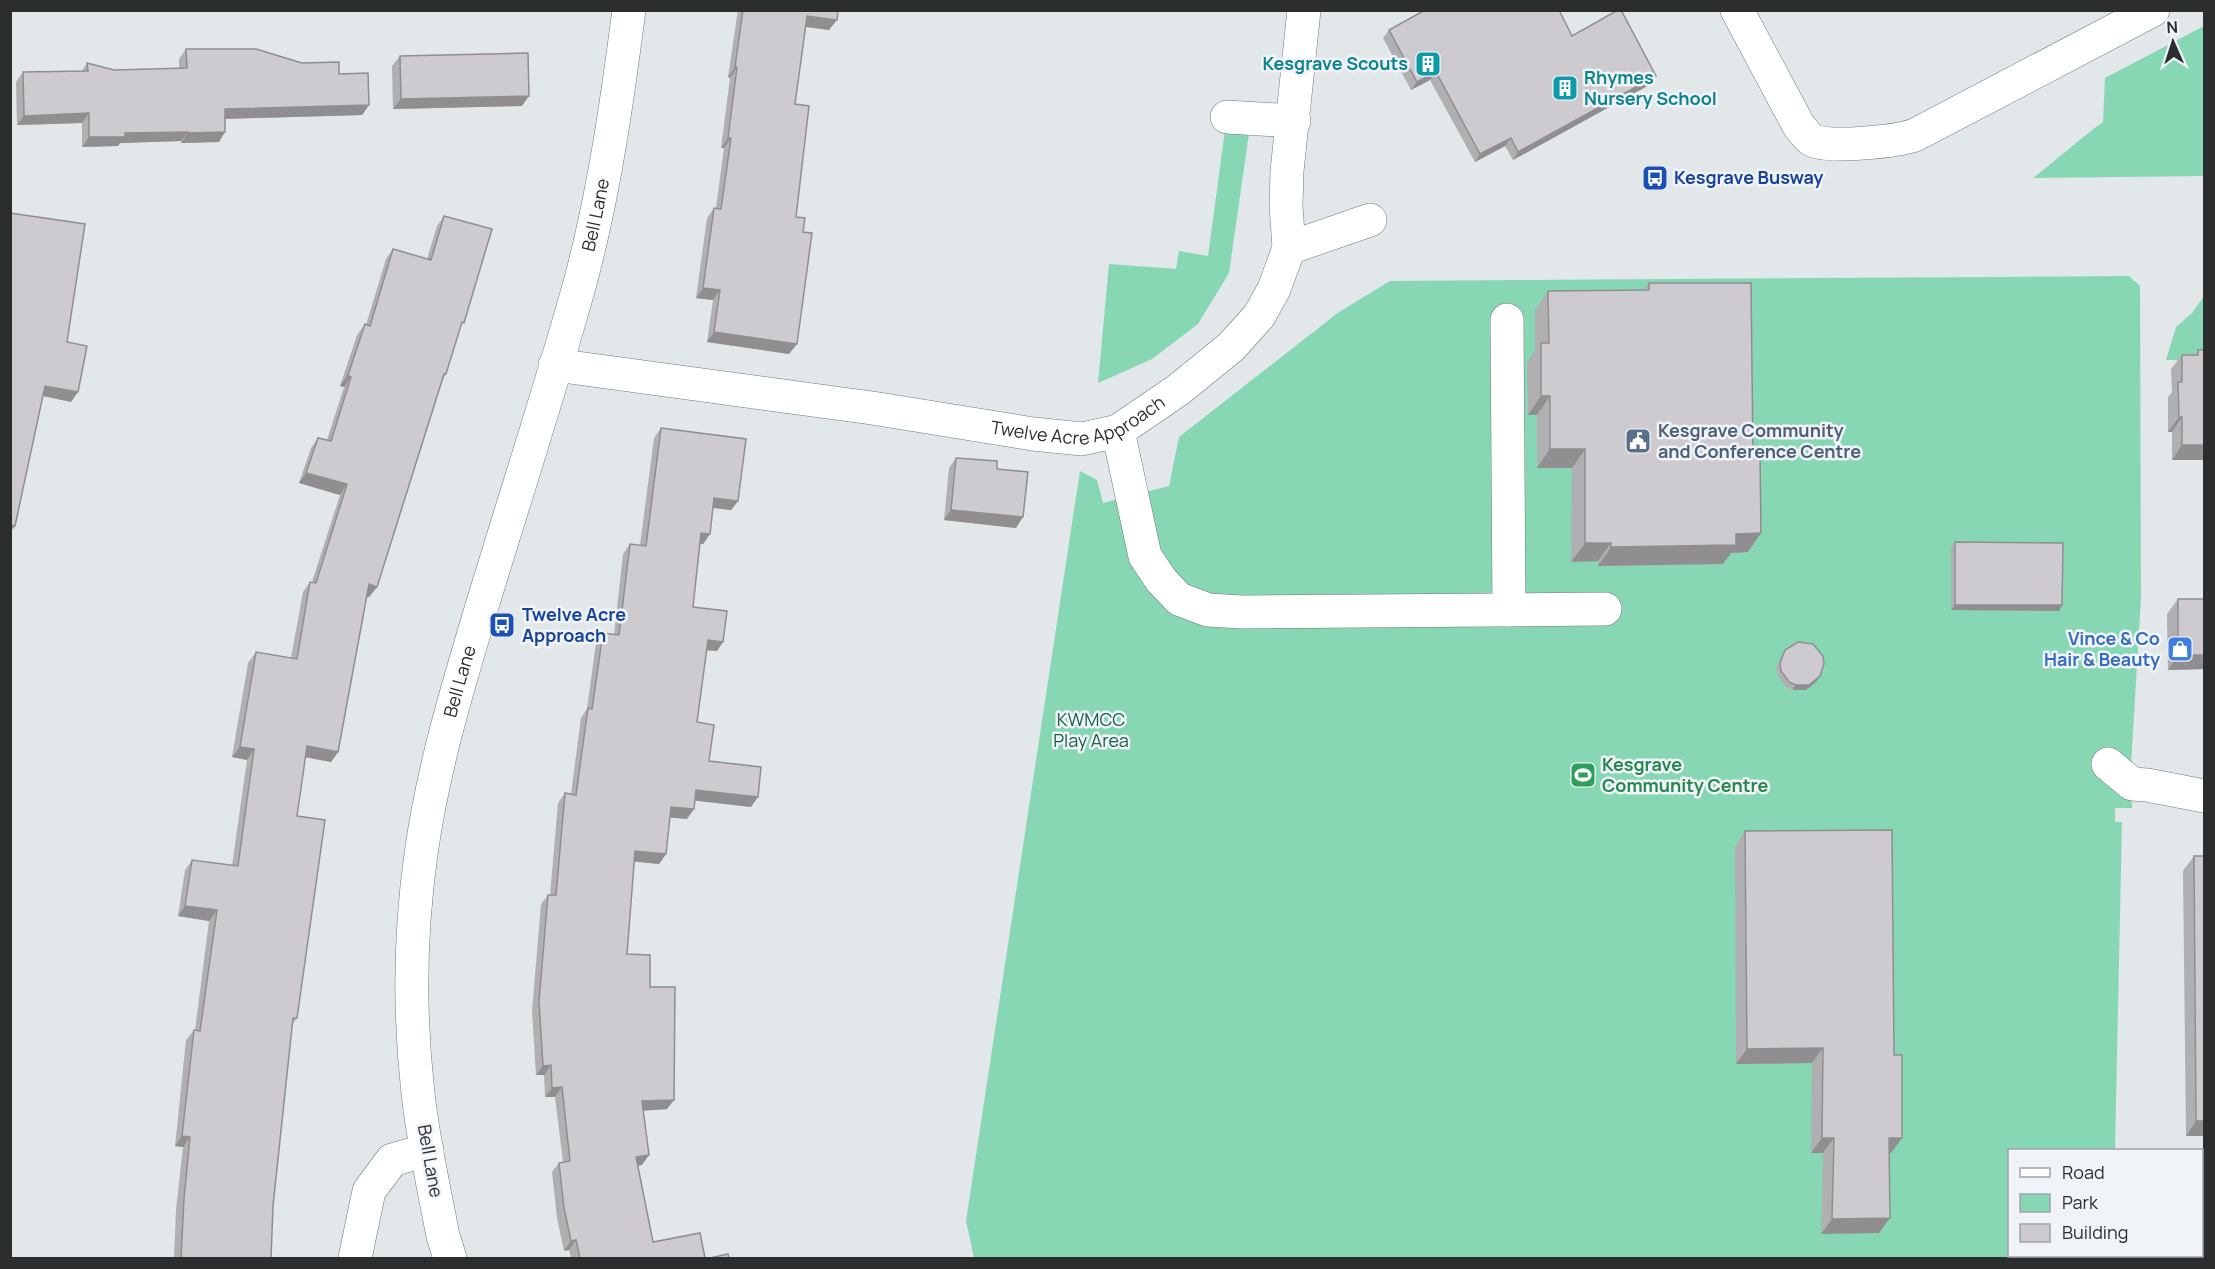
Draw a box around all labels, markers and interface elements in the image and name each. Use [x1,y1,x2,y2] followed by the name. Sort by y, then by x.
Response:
[2143,12,2203,72] north arrow
[2166,16,2179,38] text: N
[1413,49,1443,79] building icon: Kesgrave Scouts
[1263,51,1408,75] place label: Kesgrave Scouts
[1584,65,1717,110] place label: Rhymes Nursery School
[1550,73,1580,103] building icon: Rhymes Nursery School
[1640,163,1670,193] bus stop icon: Kesgrave Busway
[1674,165,1823,189] place label: Kesgrave Busway
[575,176,614,254] street label: Bell Lane
[989,390,1169,450] street label: Twelve Acre Approach
[1658,418,1861,463] place label: Kesgrave Community and Conference Centre
[1623,426,1653,456] public building icon: Kesgrave Community and Conference Centre
[522,602,626,647] place label: Twelve Acre Approach
[487,610,517,640] bus stop icon: Twelve Acre Approach
[2044,626,2160,671] place label: Vince & Co Hair & Beauty
[2165,634,2195,664] shop icon: Vince & Co Hair & Beauty
[437,642,481,720] street label: Bell Lane
[1053,707,1129,752] park label: KWMCC Play Area
[1602,752,1768,797] place label: Kesgrave Community Centre
[1568,760,1598,790] sports icon: Kesgrave Community Centre
[413,1122,449,1199] street label: Bell Lane
[2008,1149,2203,1257] legend
[2062,1160,2105,1184] text: Road
[2062,1190,2099,1214] text: Park
[2062,1220,2128,1244] text: Building

